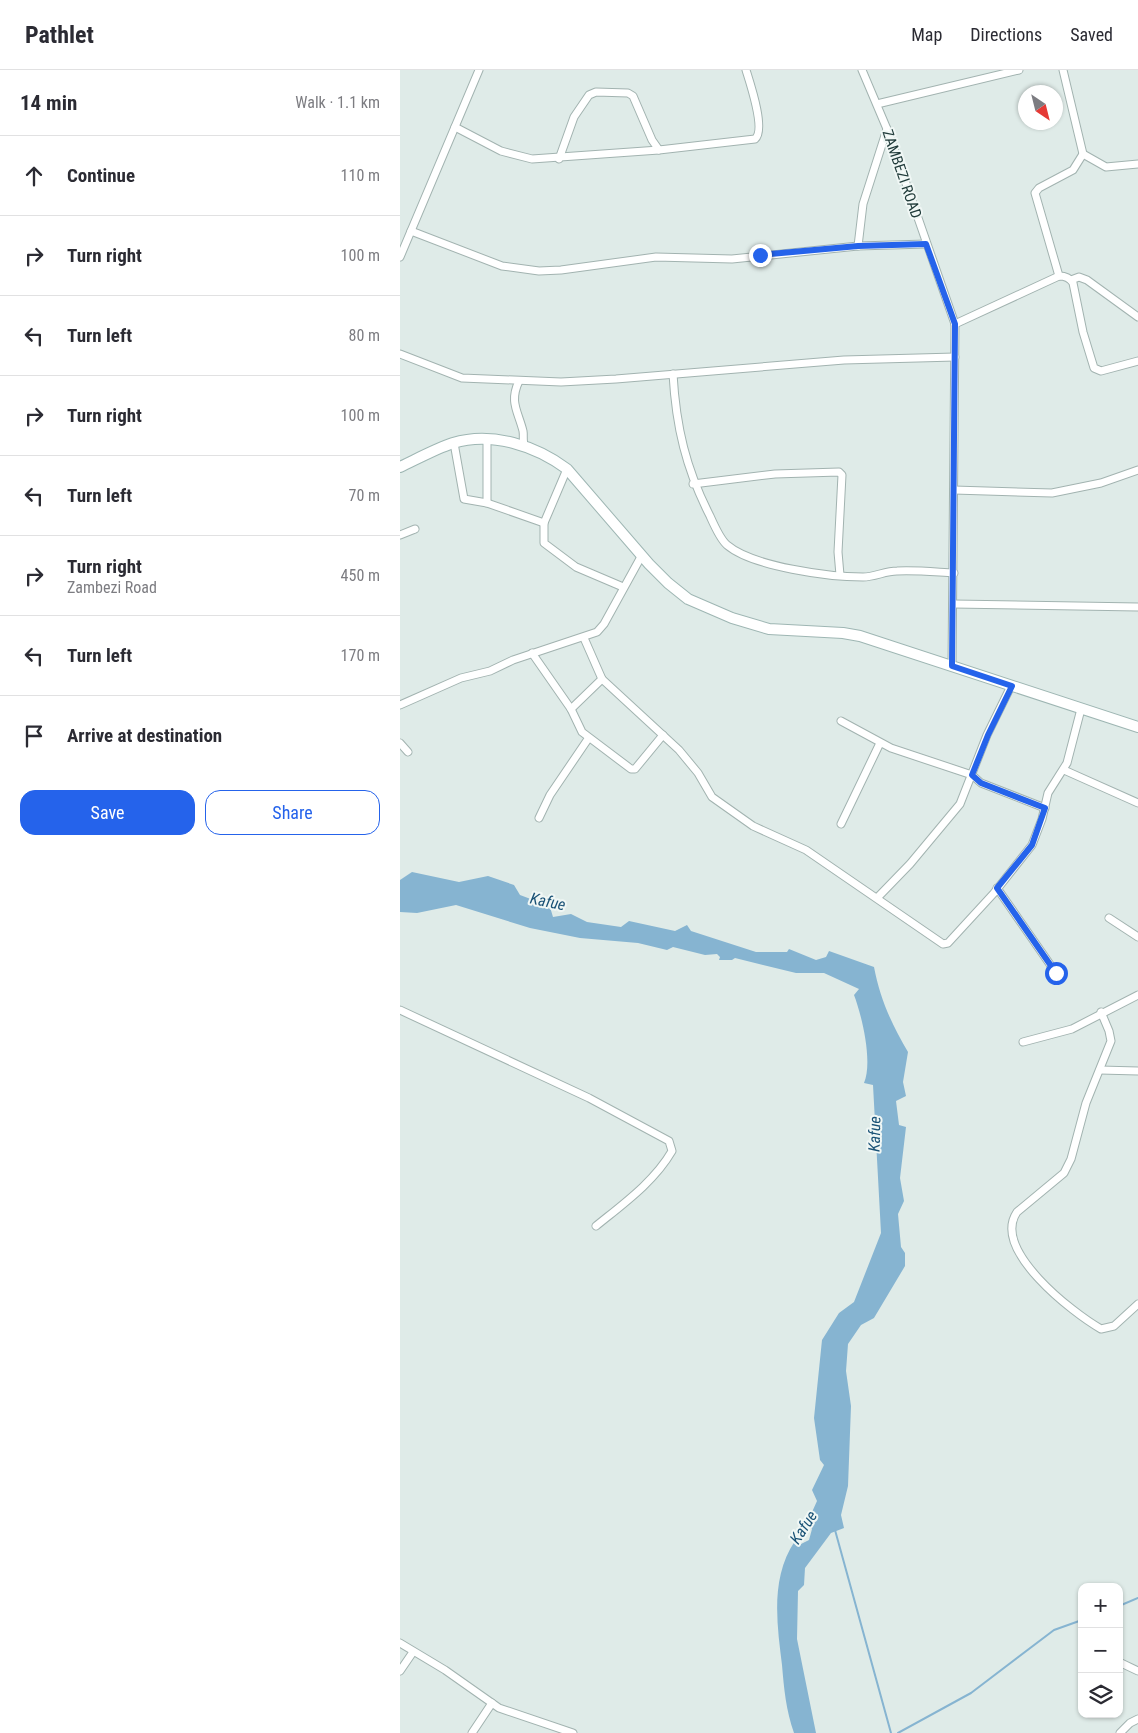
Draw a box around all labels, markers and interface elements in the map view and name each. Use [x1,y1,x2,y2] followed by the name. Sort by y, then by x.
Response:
[25,21,94,49] text: Pathlet
[911,24,942,45] text: Map
[970,24,1042,45] text: Directions
[1070,24,1113,45] text: Saved
[1018,85,1063,130] north arrow
[20,91,77,115] text: 14 min
[295,93,380,112] text: Walk · 1.1 km
[878,127,926,221] street label: ZAMBEZI ROAD
[20,162,48,190] icon: ahead
[67,164,135,187] text: Continue
[341,166,380,185] text: 110 m
[20,242,48,270] icon: right
[67,244,142,267] text: Turn right
[749,244,772,267] route end
[341,246,380,265] text: 100 m
[20,322,48,350] icon: left
[67,324,132,347] text: Turn left
[348,326,380,345] text: 80 m
[20,402,48,430] icon: right
[67,404,142,427] text: Turn right
[341,406,380,425] text: 100 m
[20,482,48,510] icon: left
[67,484,132,507] text: Turn left
[348,486,380,505] text: 70 m
[67,555,142,578] text: Turn right
[20,562,48,590] icon: right
[341,566,380,585] text: 450 m
[67,578,157,597] text: Zambezi Road
[20,642,48,670] icon: left
[67,644,132,667] text: Turn left
[341,646,380,665] text: 170 m
[20,722,48,750] icon: arrive
[67,724,222,747] text: Arrive at destination
[20,790,195,835] button: Save
[205,790,380,835] button: Share
[529,888,567,914] water label: Kafue
[1045,962,1068,985] route start
[864,1116,885,1152] water label: Kafue
[786,1507,821,1547] water label: Kafue
[1078,1583,1123,1718] map controls
[1078,1583,1123,1628] button: +
[1078,1628,1123,1673] button: −
[1078,1673,1123,1718] button: layers

